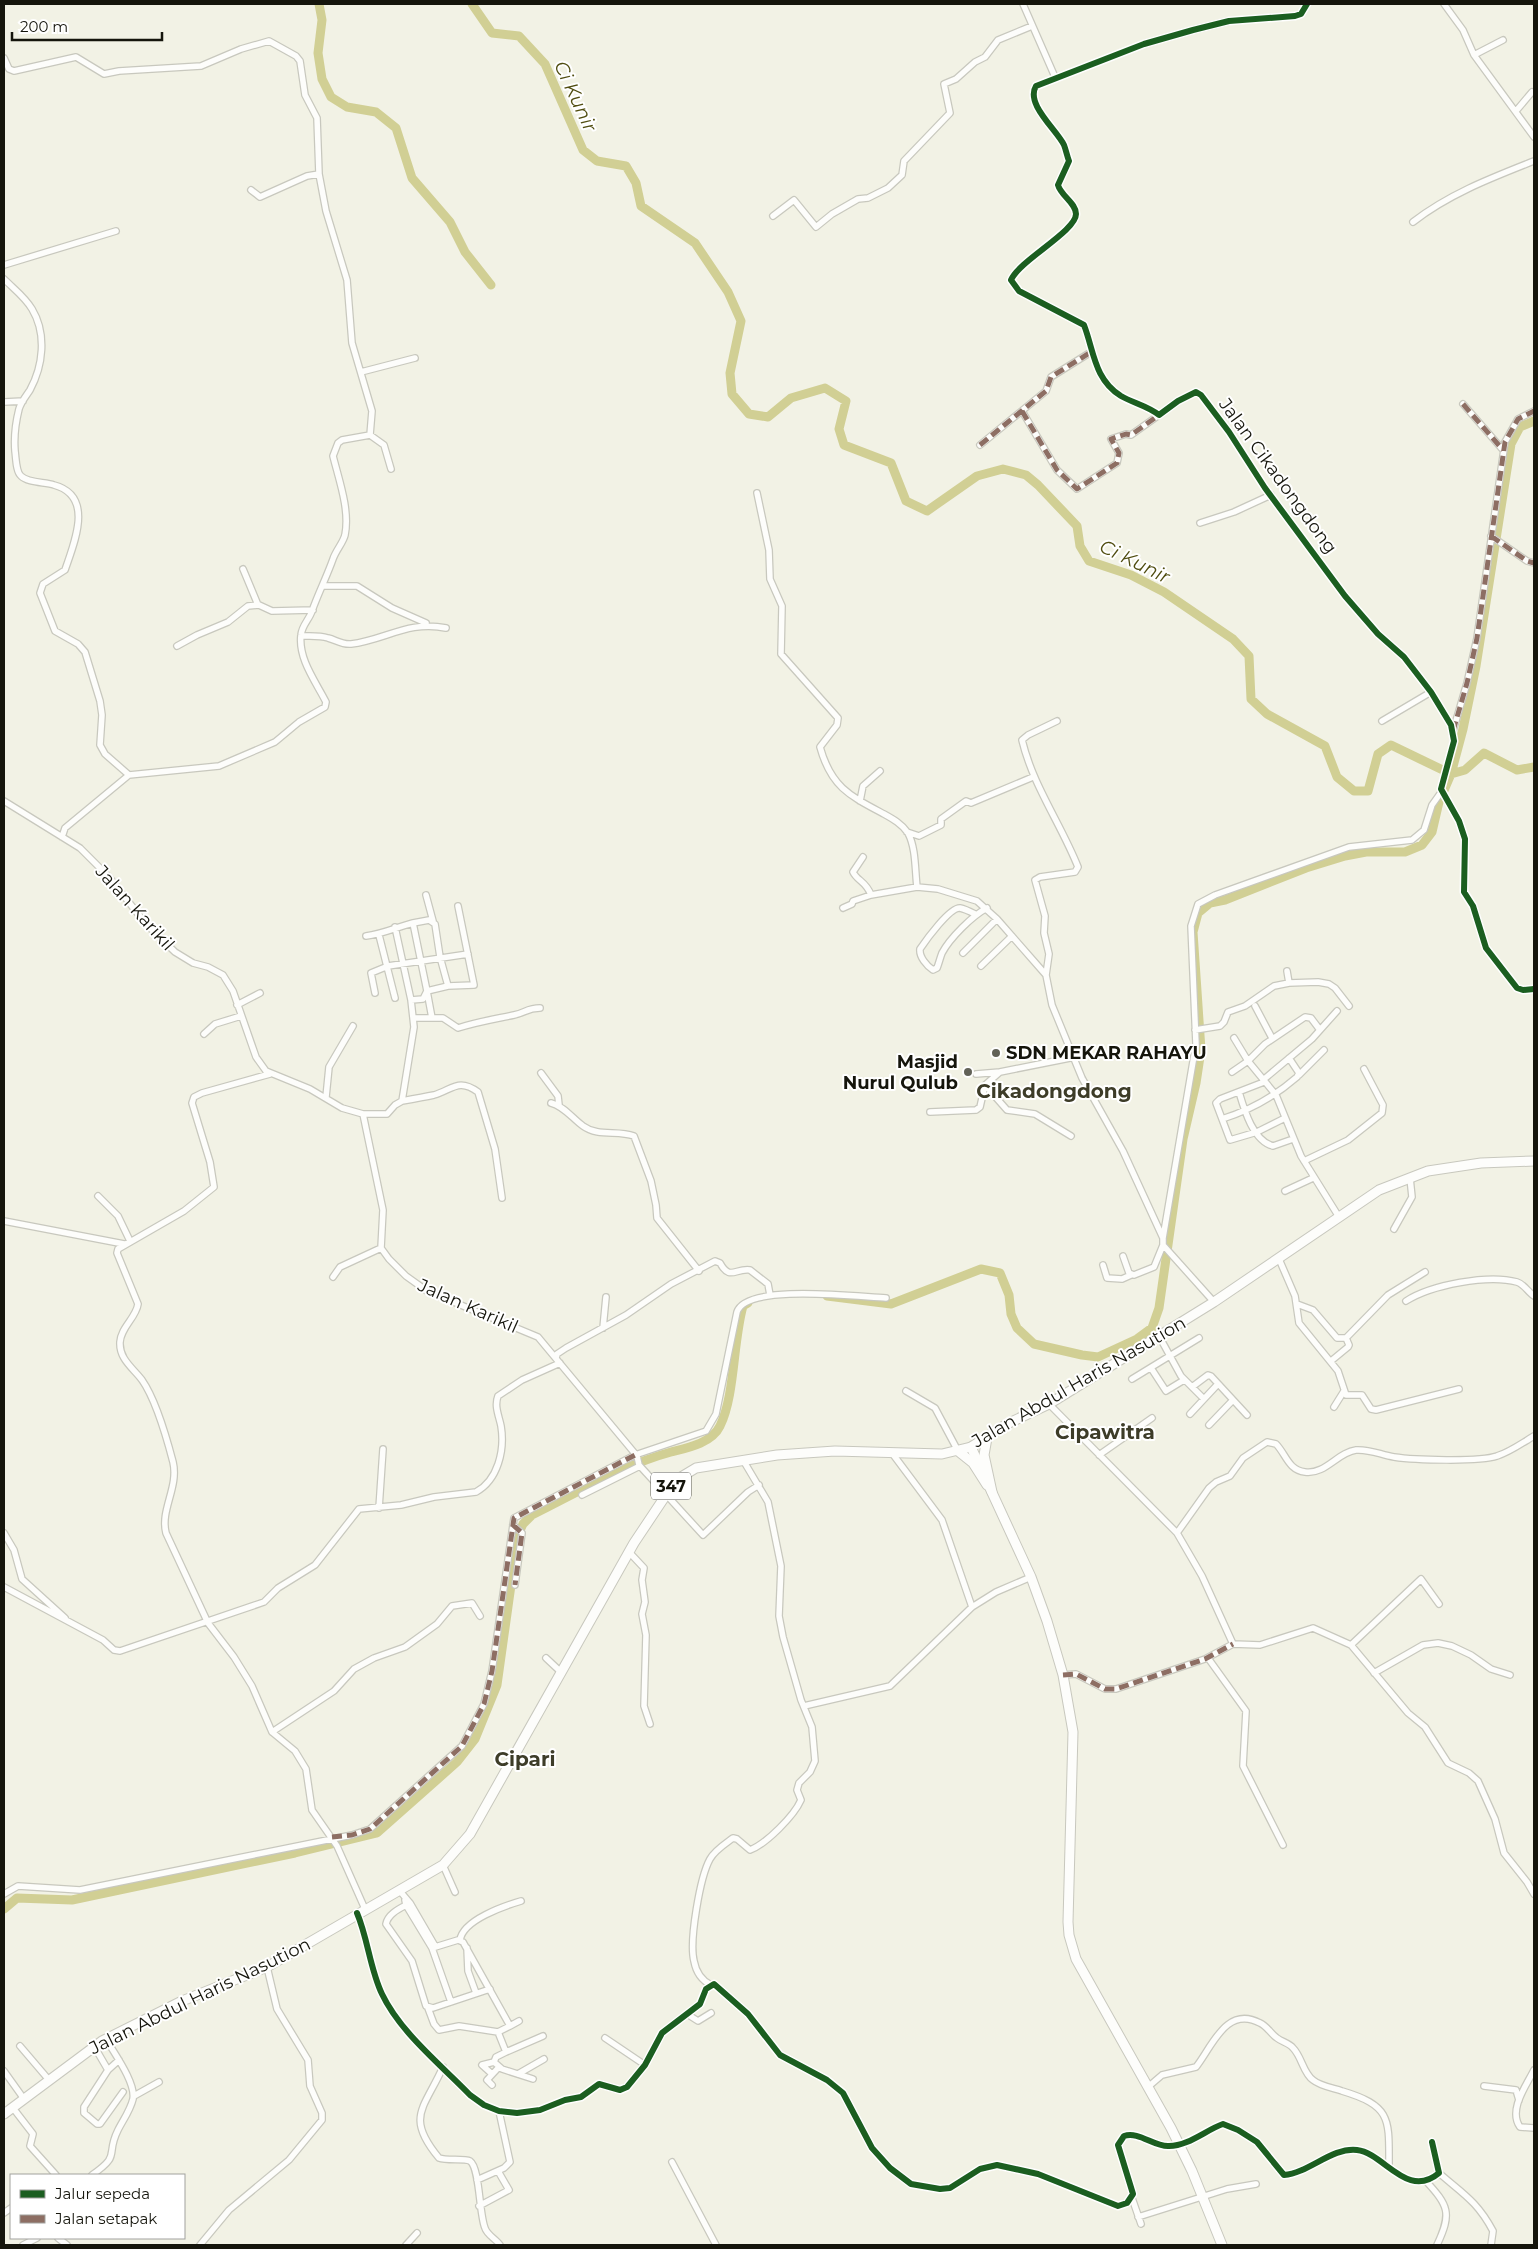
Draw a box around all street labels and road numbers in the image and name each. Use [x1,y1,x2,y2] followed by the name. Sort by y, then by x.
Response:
[1214,393,1342,558] street label: Jalan Cikadongdong
[90,860,179,955] street label: Jalan Karikil
[413,1274,522,1338] street label: Jalan Karikil
[967,1312,1190,1453] street label: Jalan Abdul Haris Nasution
[651,1472,691,1500] road number: 347
[85,1933,314,2060] street label: Jalan Abdul Haris Nasution

